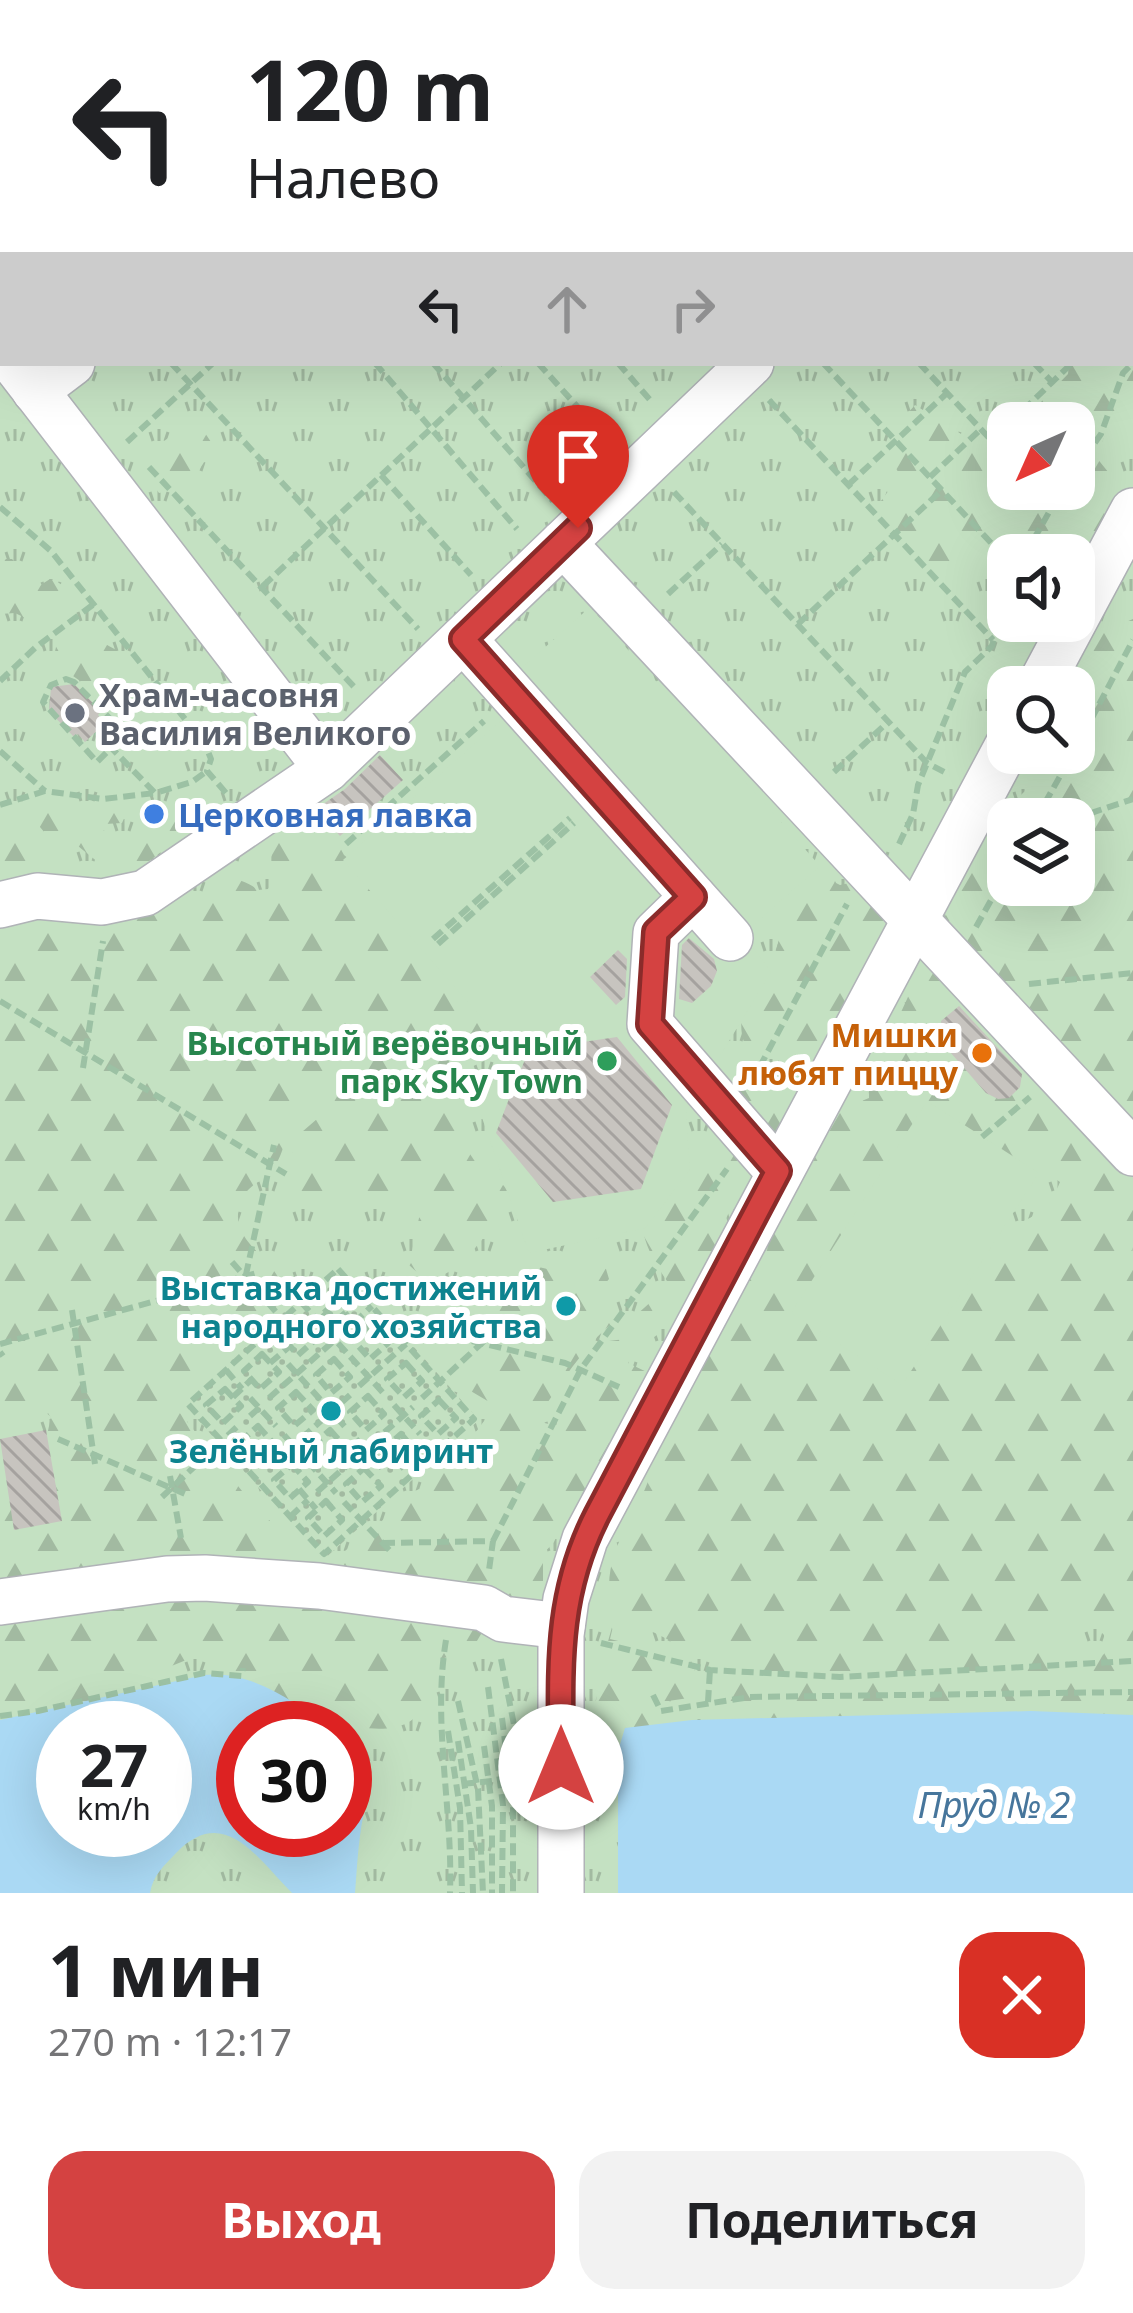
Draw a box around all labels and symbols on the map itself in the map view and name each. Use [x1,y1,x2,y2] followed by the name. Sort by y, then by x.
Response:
[987,402,1095,510] north arrow
[527,405,629,528] pin
[99,672,411,755] place label: Храм-часовня Василия Великого
[62,700,88,726] marker: Храм-часовня Василия Великого
[178,792,473,837] place label: Церковная лавка
[141,801,167,827] marker: Церковная лавка
[738,1012,958,1095] place label: Мишки любят пиццу
[186,1020,583,1103] place label: Высотный верёвочный парк Sky Town
[969,1040,995,1066] marker: Мишки любят пиццу
[594,1048,620,1074] marker: Высотный верёвочный парк Sky Town
[160,1265,542,1348] place label: Выставка достижений народного хозяйства
[553,1293,579,1319] marker: Выставка достижений народного хозяйства
[318,1398,344,1424] marker: Зелёный лабиринт
[169,1428,493,1473] place label: Зелёный лабиринт
[216,1701,372,1857] speed limit sign: 30
[498,1704,624,1830] position arrow
[918,1780,1070,1829] water label: Пруд № 2

